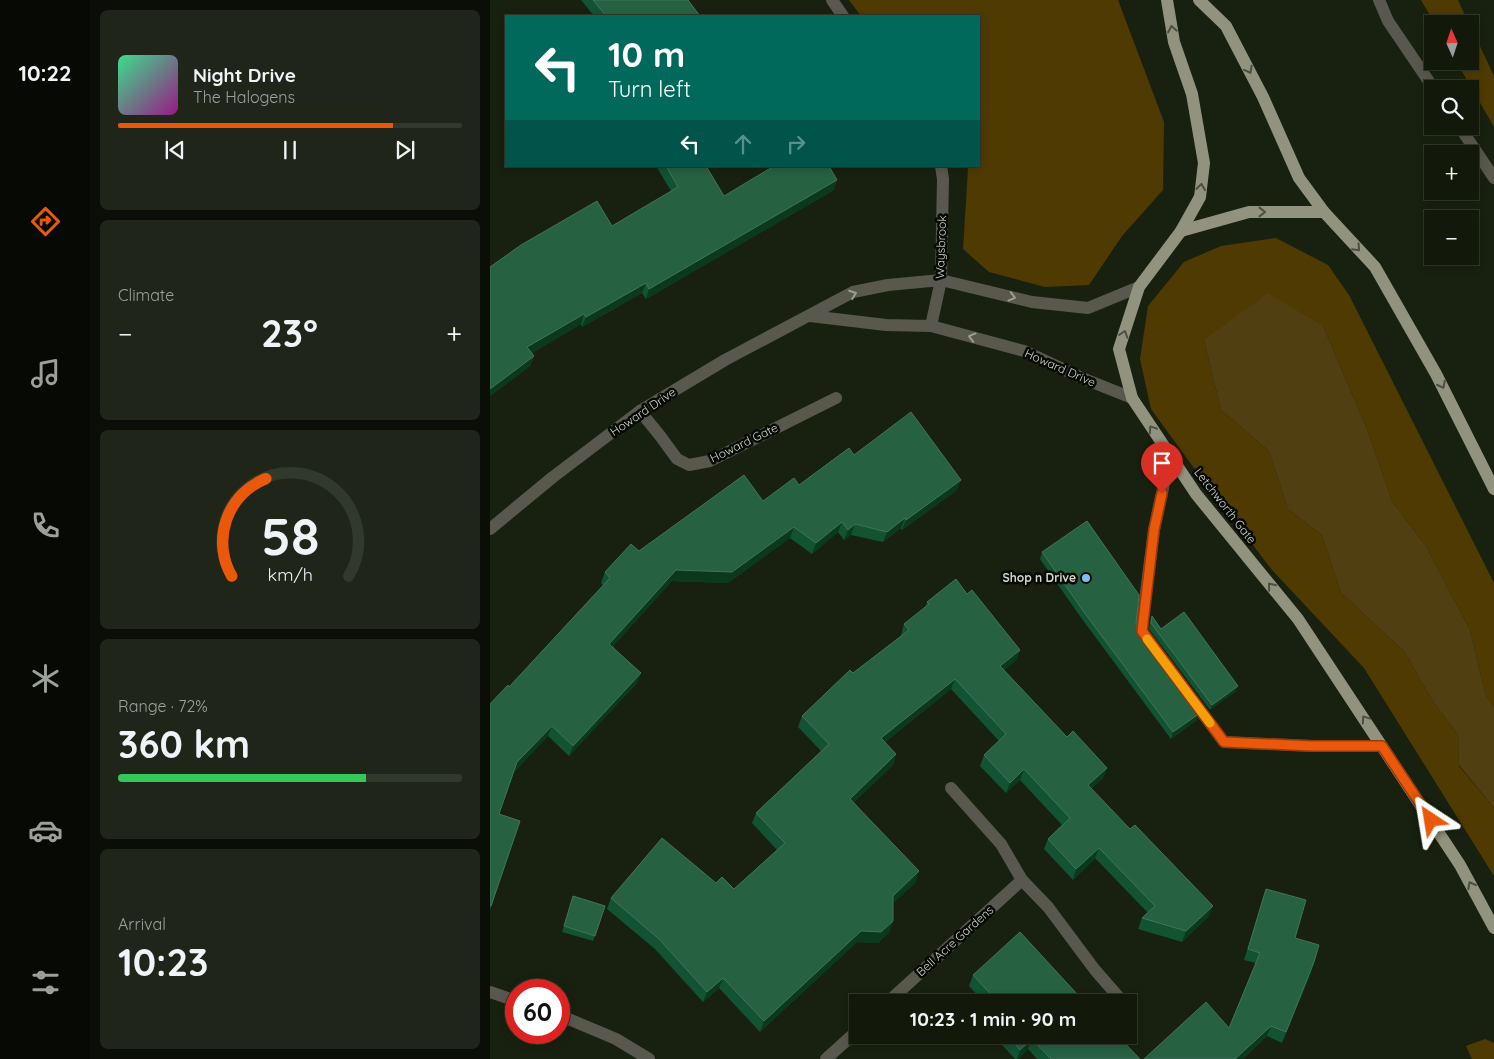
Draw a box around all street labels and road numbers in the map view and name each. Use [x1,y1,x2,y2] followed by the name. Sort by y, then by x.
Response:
[932,215,949,279] street label: Waysbrook
[1022,345,1098,390] street label: Howard Drive
[607,384,679,439] street label: Howard Drive
[707,420,780,465] street label: Howard Gate
[1191,465,1260,547] street label: Letchworth Gate
[913,902,997,979] street label: Bell Acre Gardens

